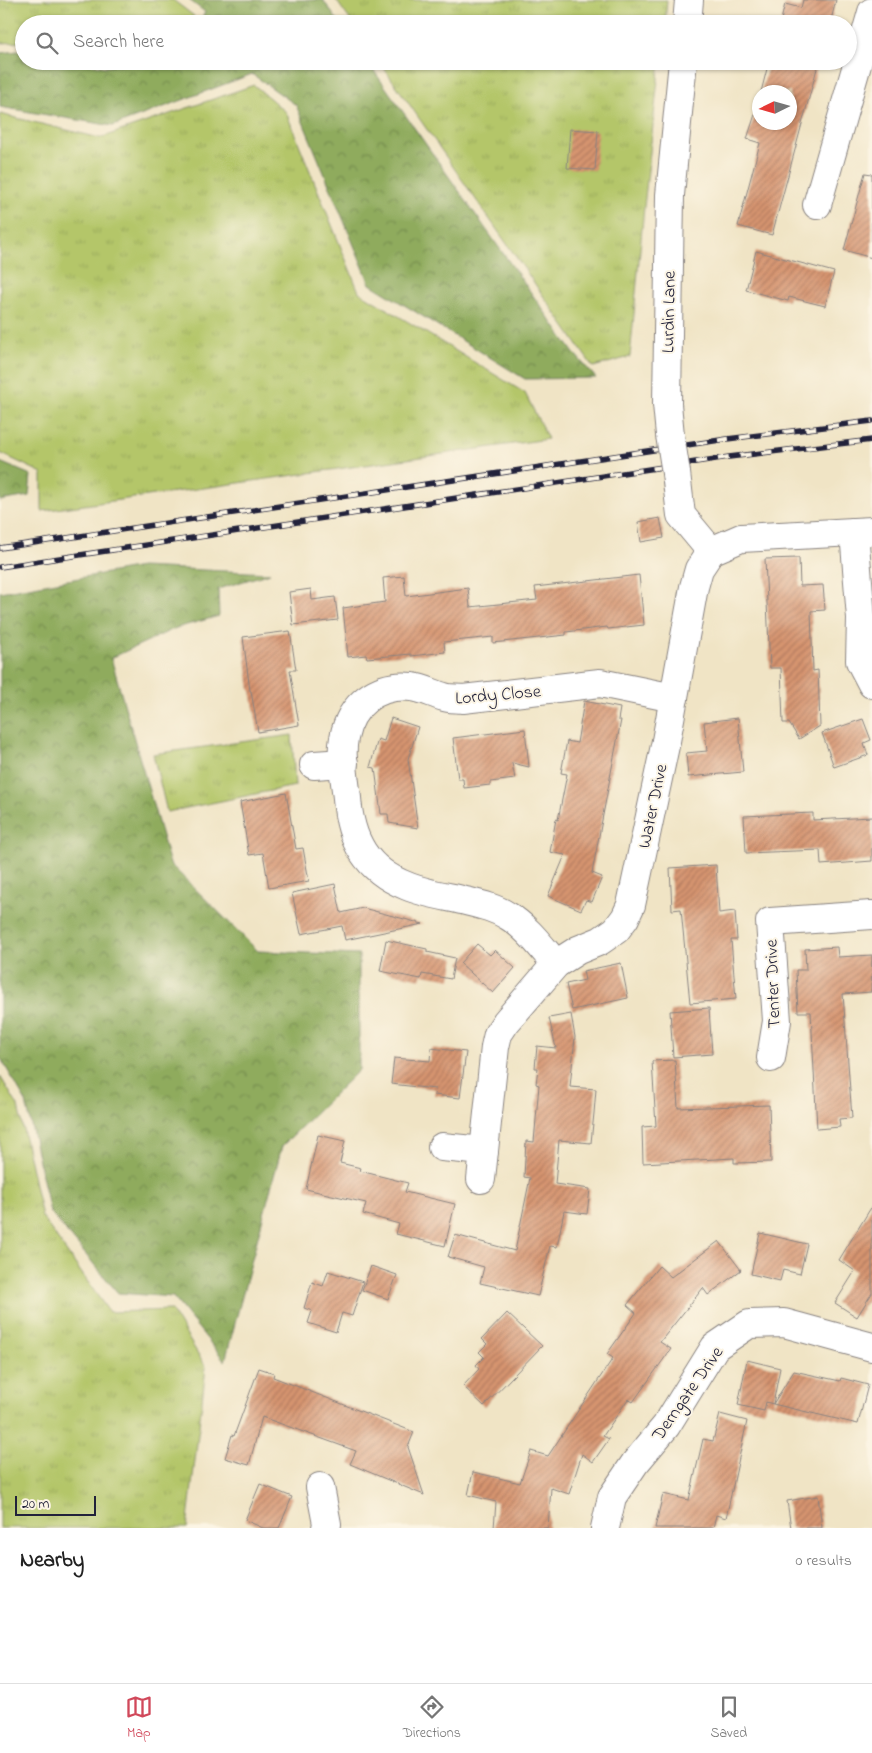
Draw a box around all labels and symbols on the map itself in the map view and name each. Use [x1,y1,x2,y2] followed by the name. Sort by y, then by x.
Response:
[752,85,797,130] north arrow
[656,270,684,354] street label: Lurdin Lane
[454,679,543,713] street label: Lordy Close
[632,761,676,851] street label: Water Drive
[759,938,789,1029] street label: Tenter Drive
[646,1341,732,1448] street label: Derngate Drive
[15,1493,96,1516] scale bar

